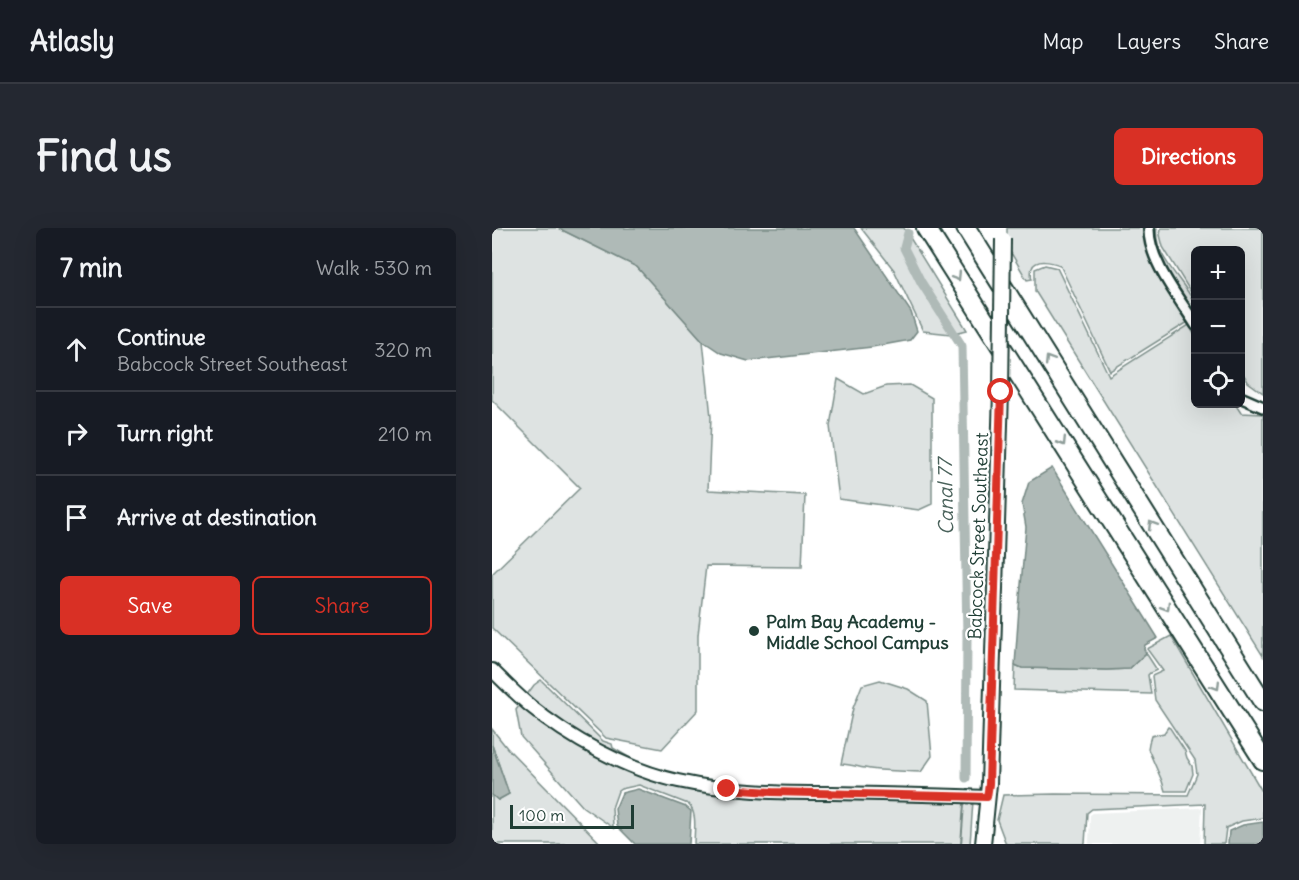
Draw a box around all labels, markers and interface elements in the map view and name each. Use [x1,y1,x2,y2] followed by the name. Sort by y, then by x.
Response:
[30,23,114,59] text: Atlasly
[1043,28,1083,55] text: Map
[1116,28,1181,55] text: Layers
[1214,28,1269,55] text: Share
[1114,128,1263,185] button: Directions
[36,130,172,182] text: Find us
[1191,246,1245,408] map controls
[1191,246,1245,300] button: +
[60,251,123,284] text: 7 min
[316,255,432,280] text: Walk · 530 m
[950,271,961,282] one-way arrow
[1191,300,1245,354] button: −
[117,323,206,351] text: Continue
[60,333,93,366] icon: ahead
[374,337,432,362] text: 320 m
[117,351,347,376] text: Babcock Street Southeast
[1191,354,1245,408] button: locate
[1044,356,1056,366] one-way arrow
[987,378,1013,404] route start
[60,417,93,450] icon: right
[117,419,213,447] text: Turn right
[378,421,432,446] text: 210 m
[963,432,993,640] street label: Babcock Street Southeast
[1054,436,1066,446] one-way arrow
[932,455,958,535] water label: Canal 77
[60,501,93,534] icon: arrive
[117,503,317,531] text: Arrive at destination
[1148,521,1160,531] one-way arrow
[60,576,240,635] button: Save
[252,576,432,635] button: Share
[1159,600,1170,611] one-way arrow
[766,610,949,654] place label: Palm Bay Academy - Middle School Campus
[747,624,761,638] marker: Palm Bay Academy - Middle School Campus
[1209,680,1221,690] one-way arrow
[713,775,739,801] route end
[510,802,634,830] scale bar
[519,805,564,825] text: 100 m

